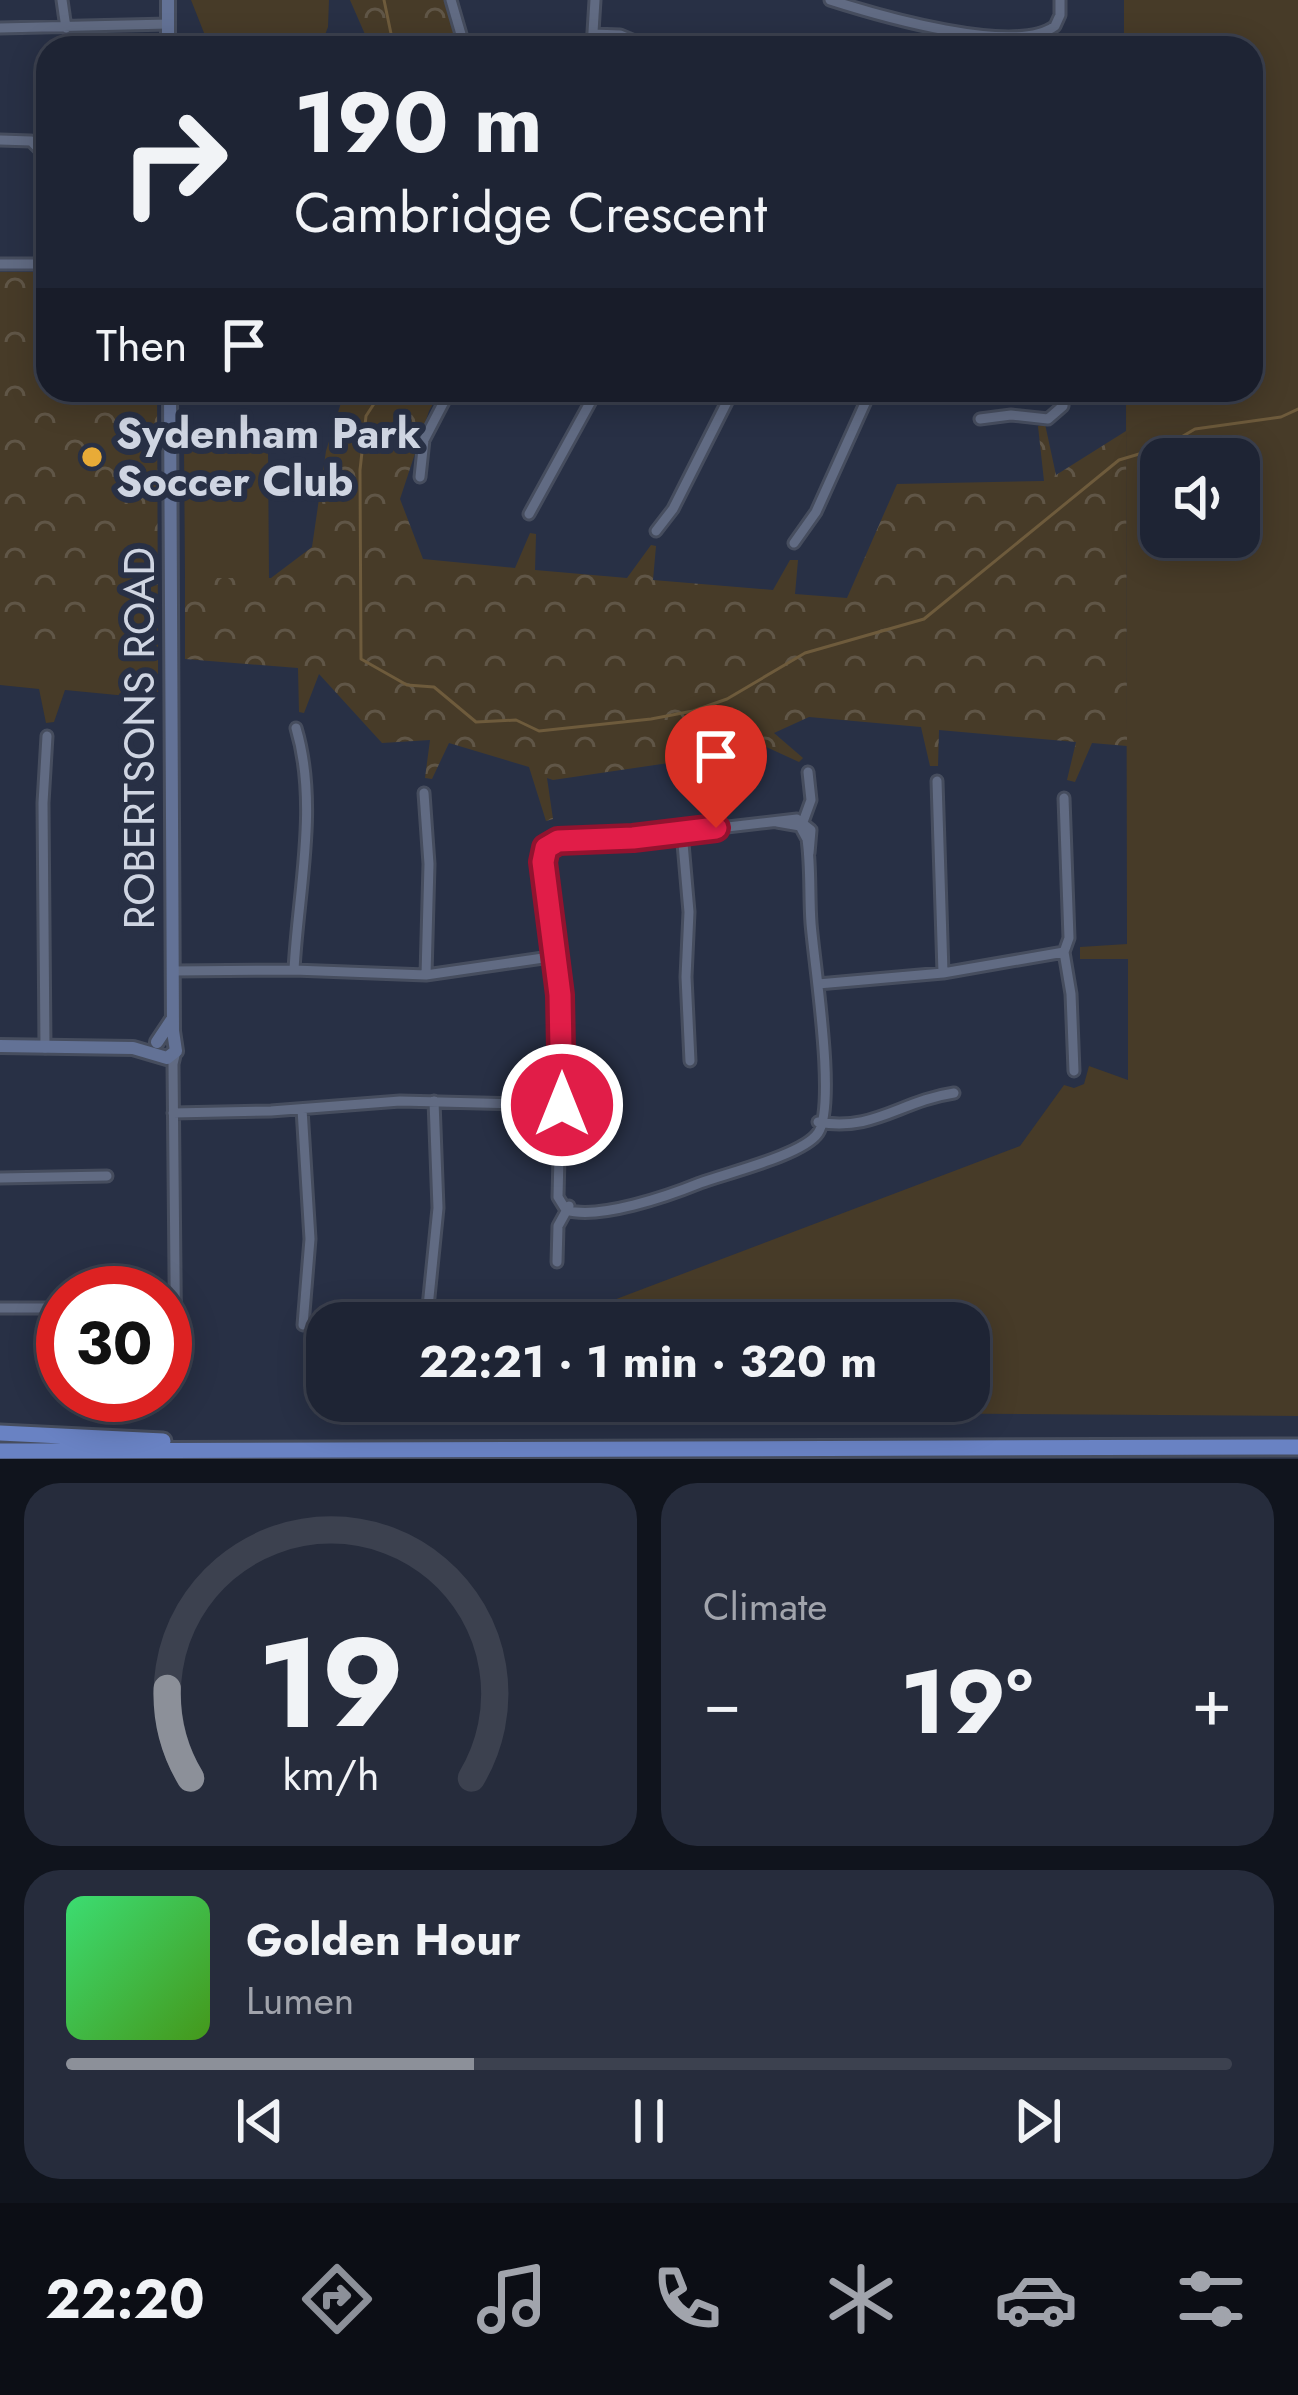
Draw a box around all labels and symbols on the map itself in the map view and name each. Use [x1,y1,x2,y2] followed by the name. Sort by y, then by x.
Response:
[116,403,421,512] place label: Sydenham Park Soccer Club
[79,444,105,470] marker: Sydenham Park Soccer Club
[109,547,170,929] street label: ROBERTSONS ROAD
[665,705,767,828] pin
[499,1042,625,1168] position arrow
[36,1266,192,1422] speed limit sign: 30

